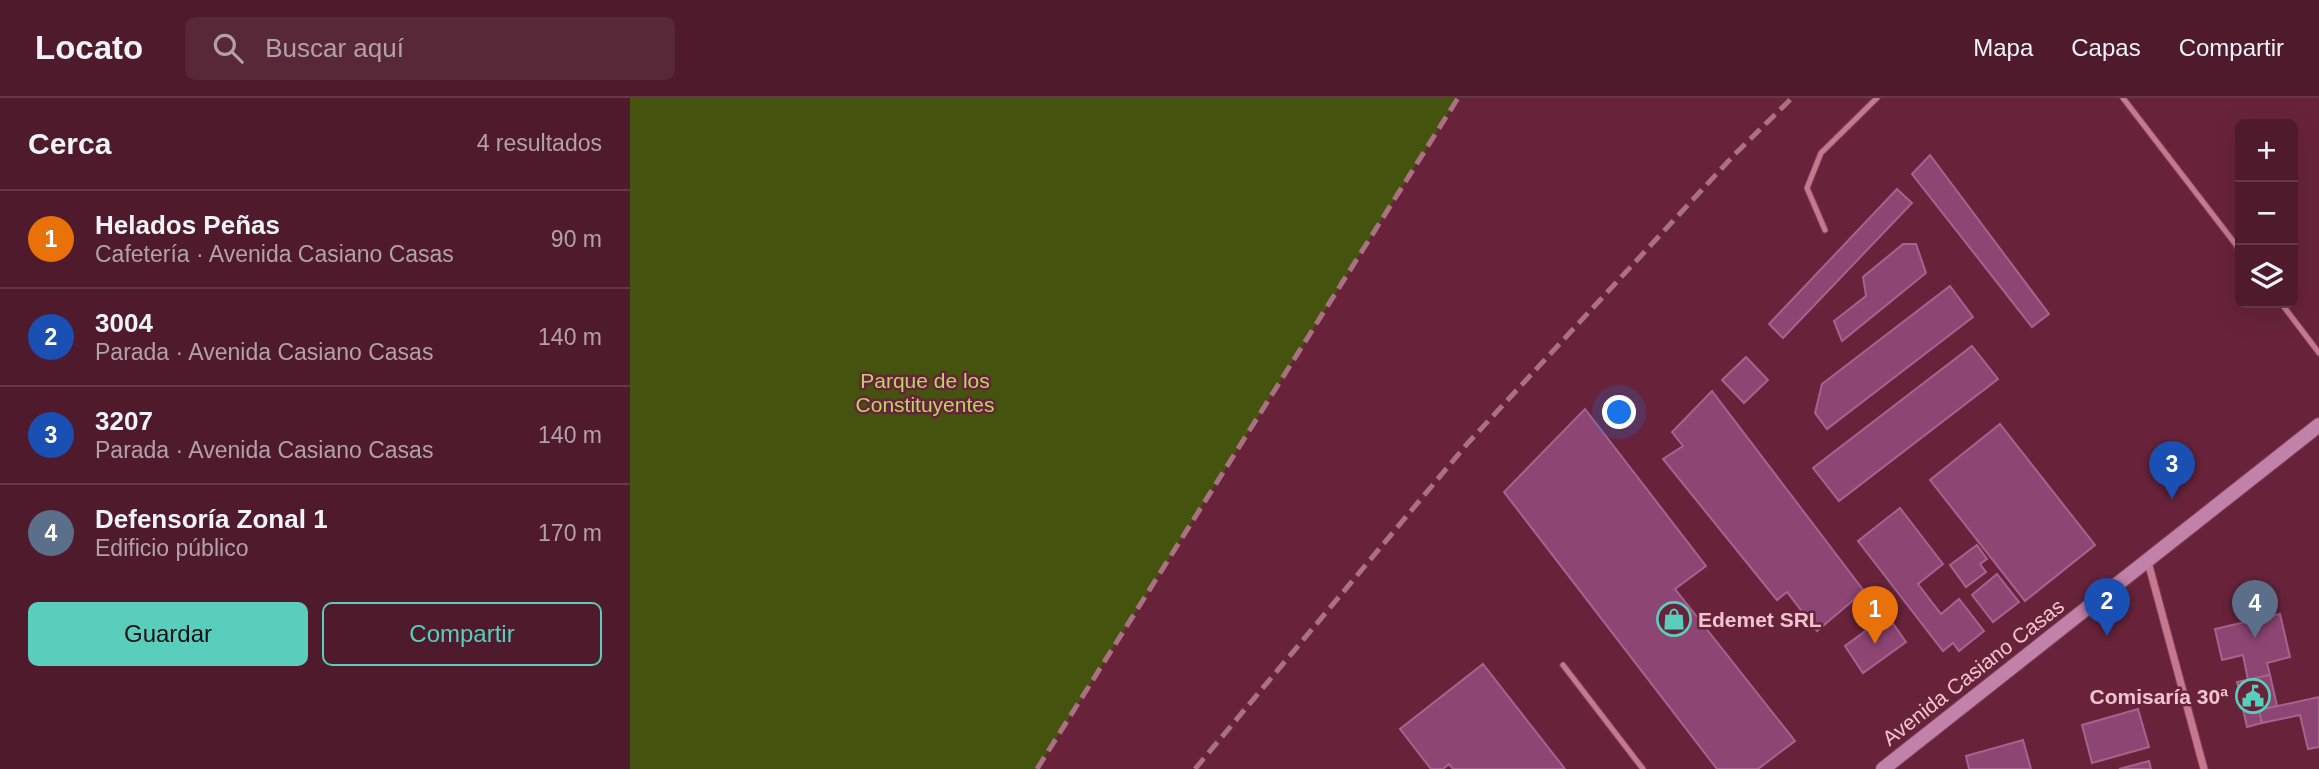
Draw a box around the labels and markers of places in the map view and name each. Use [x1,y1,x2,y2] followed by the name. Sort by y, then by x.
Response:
[2149,441,2195,499] pin: 3
[2084,578,2130,636] pin: 2
[2232,580,2278,638] pin: 4
[1852,586,1898,644] pin: 1
[1655,600,1693,638] shop icon: Edemet SRL
[1698,608,1822,631] place label: Edemet SRL
[2234,677,2272,715] public building icon: Comisaría 30ª
[2089,685,2228,708] place label: Comisaría 30ª

